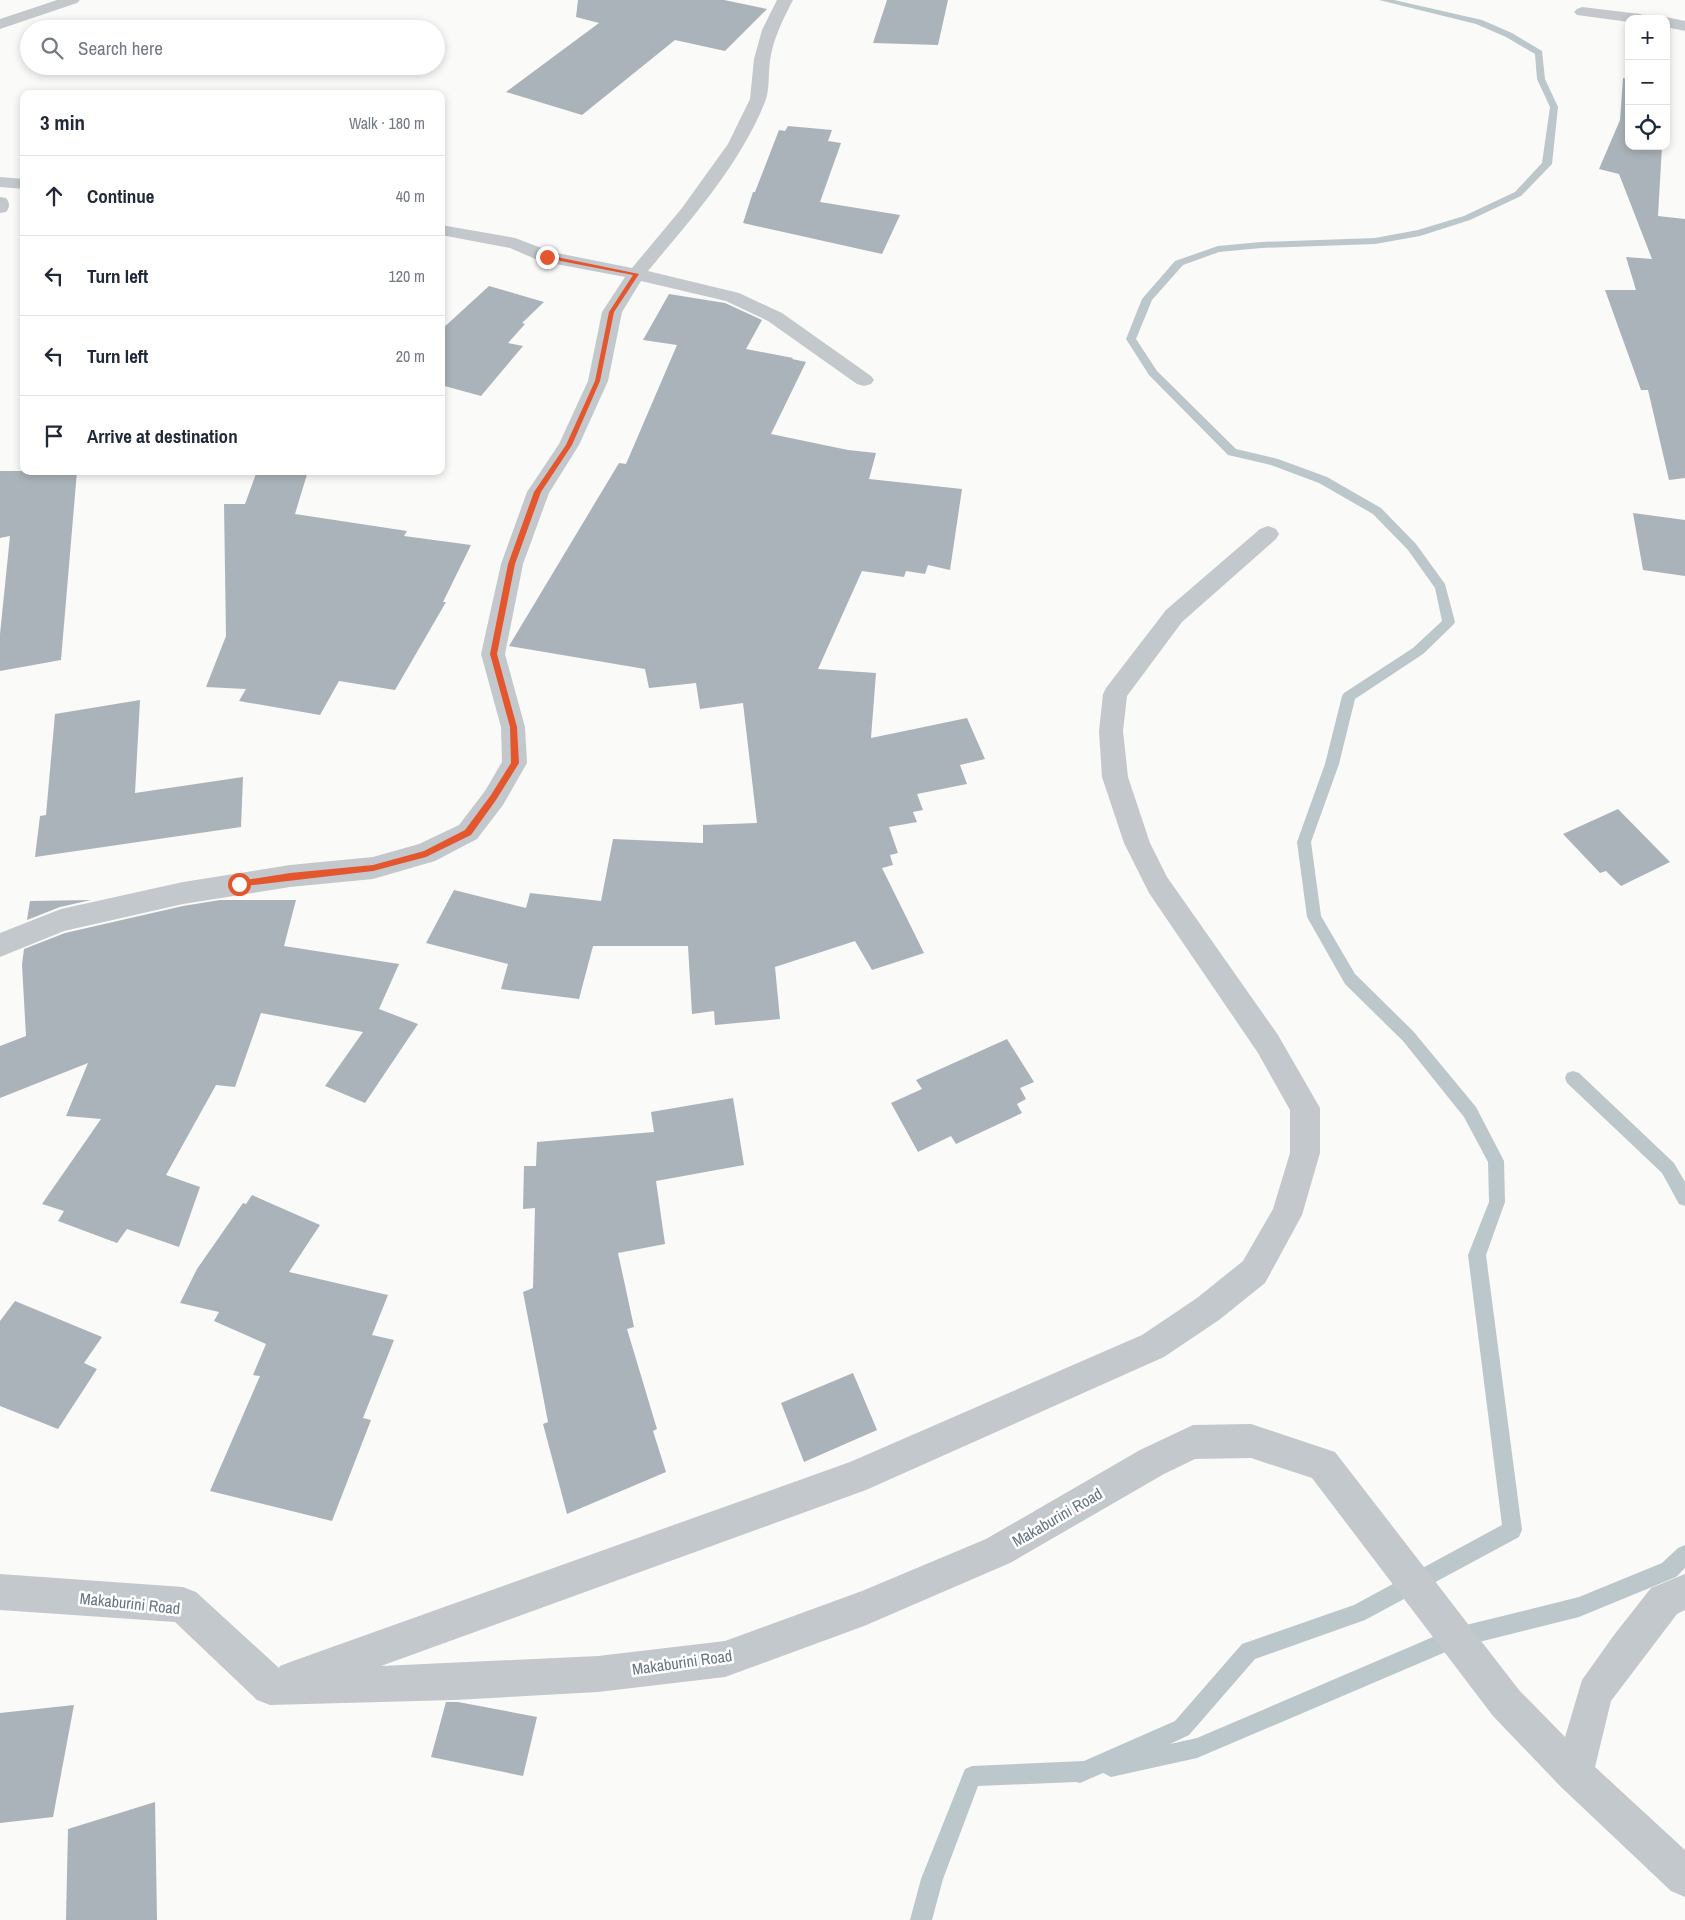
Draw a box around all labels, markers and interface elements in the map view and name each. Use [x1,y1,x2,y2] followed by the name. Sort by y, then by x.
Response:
[1625,15,1670,150] map controls
[1625,15,1670,60] button: +
[20,20,445,75] search box
[38,34,66,62] icon: search
[78,35,163,61] text: Search here
[1625,60,1670,105] button: −
[1625,105,1670,150] button: locate
[40,108,85,137] text: 3 min
[349,112,425,134] text: Walk · 180 m
[40,182,68,210] icon: ahead
[87,183,155,209] text: Continue
[396,185,425,207] text: 40 m
[536,246,559,269] route end
[40,262,68,290] icon: left
[87,263,148,289] text: Turn left
[389,265,425,287] text: 120 m
[40,342,68,370] icon: left
[87,343,148,369] text: Turn left
[396,345,425,367] text: 20 m
[40,422,68,450] icon: arrive
[87,423,238,449] text: Arrive at destination
[228,873,251,896] route start
[1008,1482,1106,1552] street label: Makaburini Road
[79,1587,181,1619] street label: Makaburini Road
[631,1644,733,1680] street label: Makaburini Road

